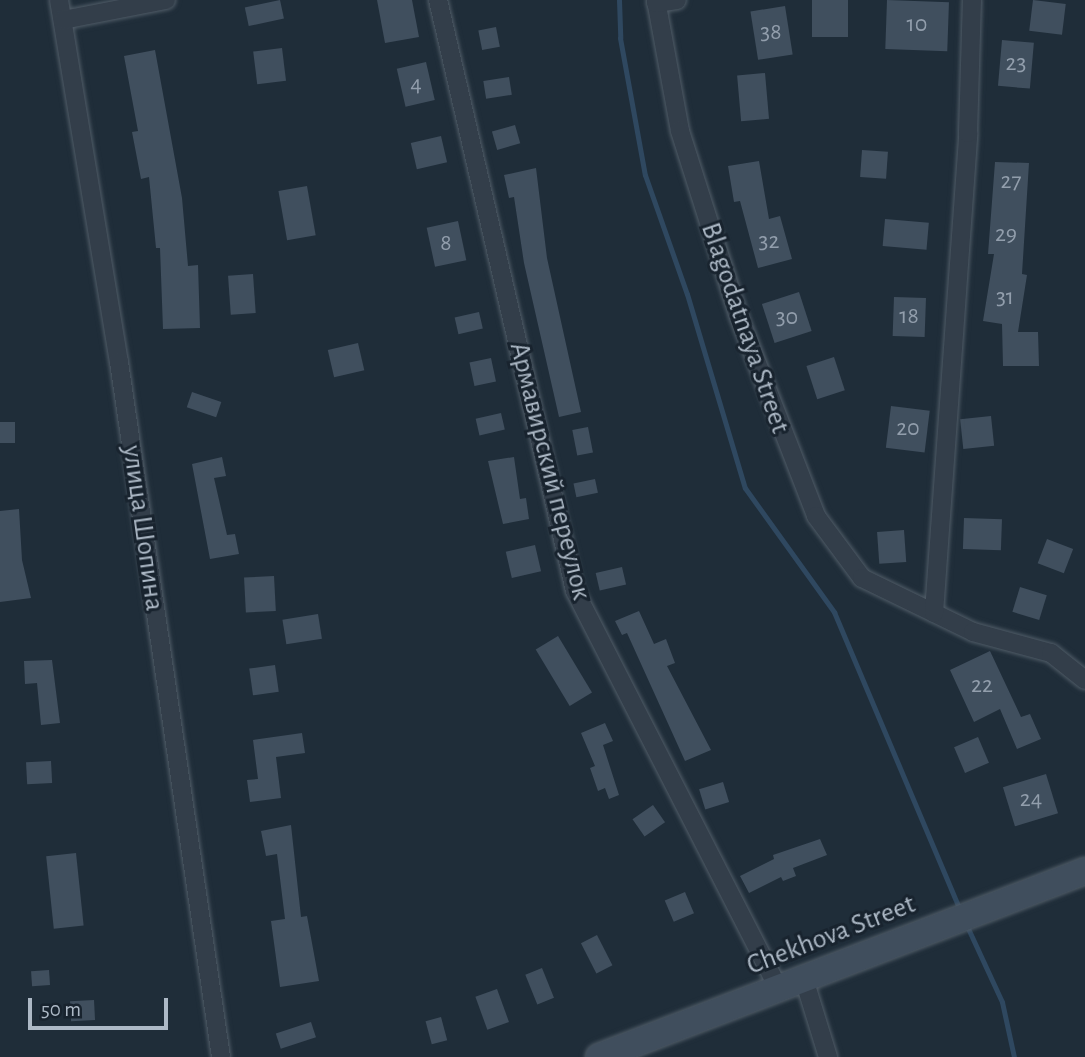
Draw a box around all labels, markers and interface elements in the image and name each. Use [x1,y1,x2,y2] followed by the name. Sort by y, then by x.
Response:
[907,11,927,39] house number: 10
[760,19,782,47] house number: 38
[1006,50,1026,78] house number: 23
[410,71,422,99] house number: 4
[1001,168,1021,196] house number: 27
[693,218,797,438] street label: Blagodatnaya Street
[995,221,1017,249] house number: 29
[759,228,779,256] house number: 32
[440,230,452,258] house number: 8
[996,284,1014,312] house number: 31
[899,303,919,331] house number: 18
[776,304,798,332] house number: 30
[502,339,598,603] street label: Армавирский переулок
[896,415,920,443] house number: 20
[115,443,171,613] street label: улица Шопина
[971,672,993,700] house number: 22
[1020,786,1042,814] house number: 24
[742,887,920,983] street label: Chekhova Street
[32,984,172,1028] scale bar
[41,999,81,1020] text: 50 m

